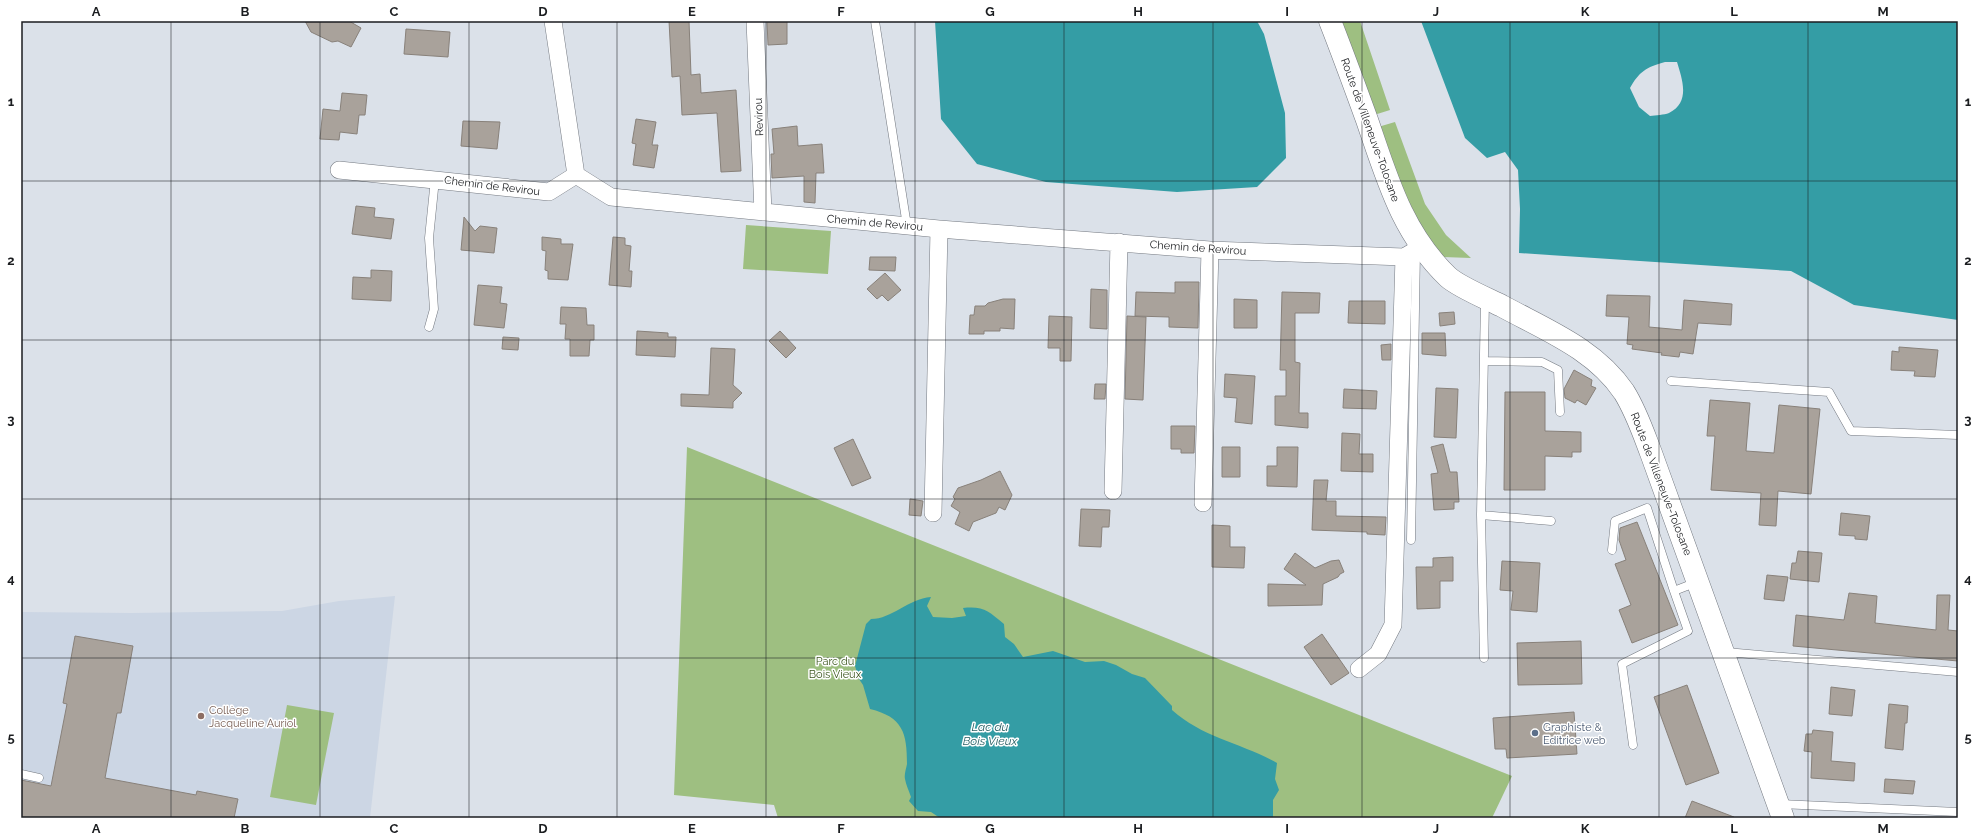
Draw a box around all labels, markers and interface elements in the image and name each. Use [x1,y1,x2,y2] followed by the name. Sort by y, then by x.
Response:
[92,4,101,19] text: A
[241,4,250,19] text: B
[390,4,399,19] text: C
[538,4,548,19] text: D
[688,4,696,19] text: E
[837,4,845,19] text: F
[985,4,995,19] text: G
[1133,4,1143,19] text: H
[1285,4,1289,19] text: I
[1433,4,1439,19] text: J
[1581,4,1590,19] text: K
[1730,4,1738,19] text: L
[1877,4,1889,19] text: M
[1338,56,1402,204] street label: Route de Villeneuve-Tolosane
[8,94,15,109] text: 1
[1965,94,1972,109] text: 1
[752,98,766,136] street label: Revirou
[443,174,541,198] street label: Chemin de Revirou
[826,212,924,234] street label: Chemin de Revirou
[1149,238,1247,258] street label: Chemin de Revirou
[7,253,15,268] text: 2
[1964,253,1972,268] text: 2
[1628,411,1695,558] street label: Route de Villeneuve-Tolosane
[7,412,15,427] text: 3
[1964,412,1972,427] text: 3
[7,571,15,586] text: 4
[1964,571,1972,586] text: 4
[809,655,862,681] park label: Parc du Bois Vieux
[209,704,296,730] place label: Collège Jacqueline Auriol
[196,711,206,721] marker: Collège Jacqueline Auriol
[963,720,1019,748] water label: Lac du Bois Vieux
[1543,721,1606,747] place label: Graphiste & Editrice web
[1530,728,1540,738] marker: Graphiste & Editrice web
[7,730,15,745] text: 5
[1964,730,1972,745] text: 5
[92,821,101,836] text: A
[241,821,250,836] text: B
[390,821,399,836] text: C
[538,821,548,836] text: D
[688,821,696,836] text: E
[837,821,845,836] text: F
[985,821,995,836] text: G
[1133,821,1143,836] text: H
[1285,821,1289,836] text: I
[1433,821,1439,836] text: J
[1581,821,1590,836] text: K
[1730,821,1738,836] text: L
[1877,821,1889,836] text: M

